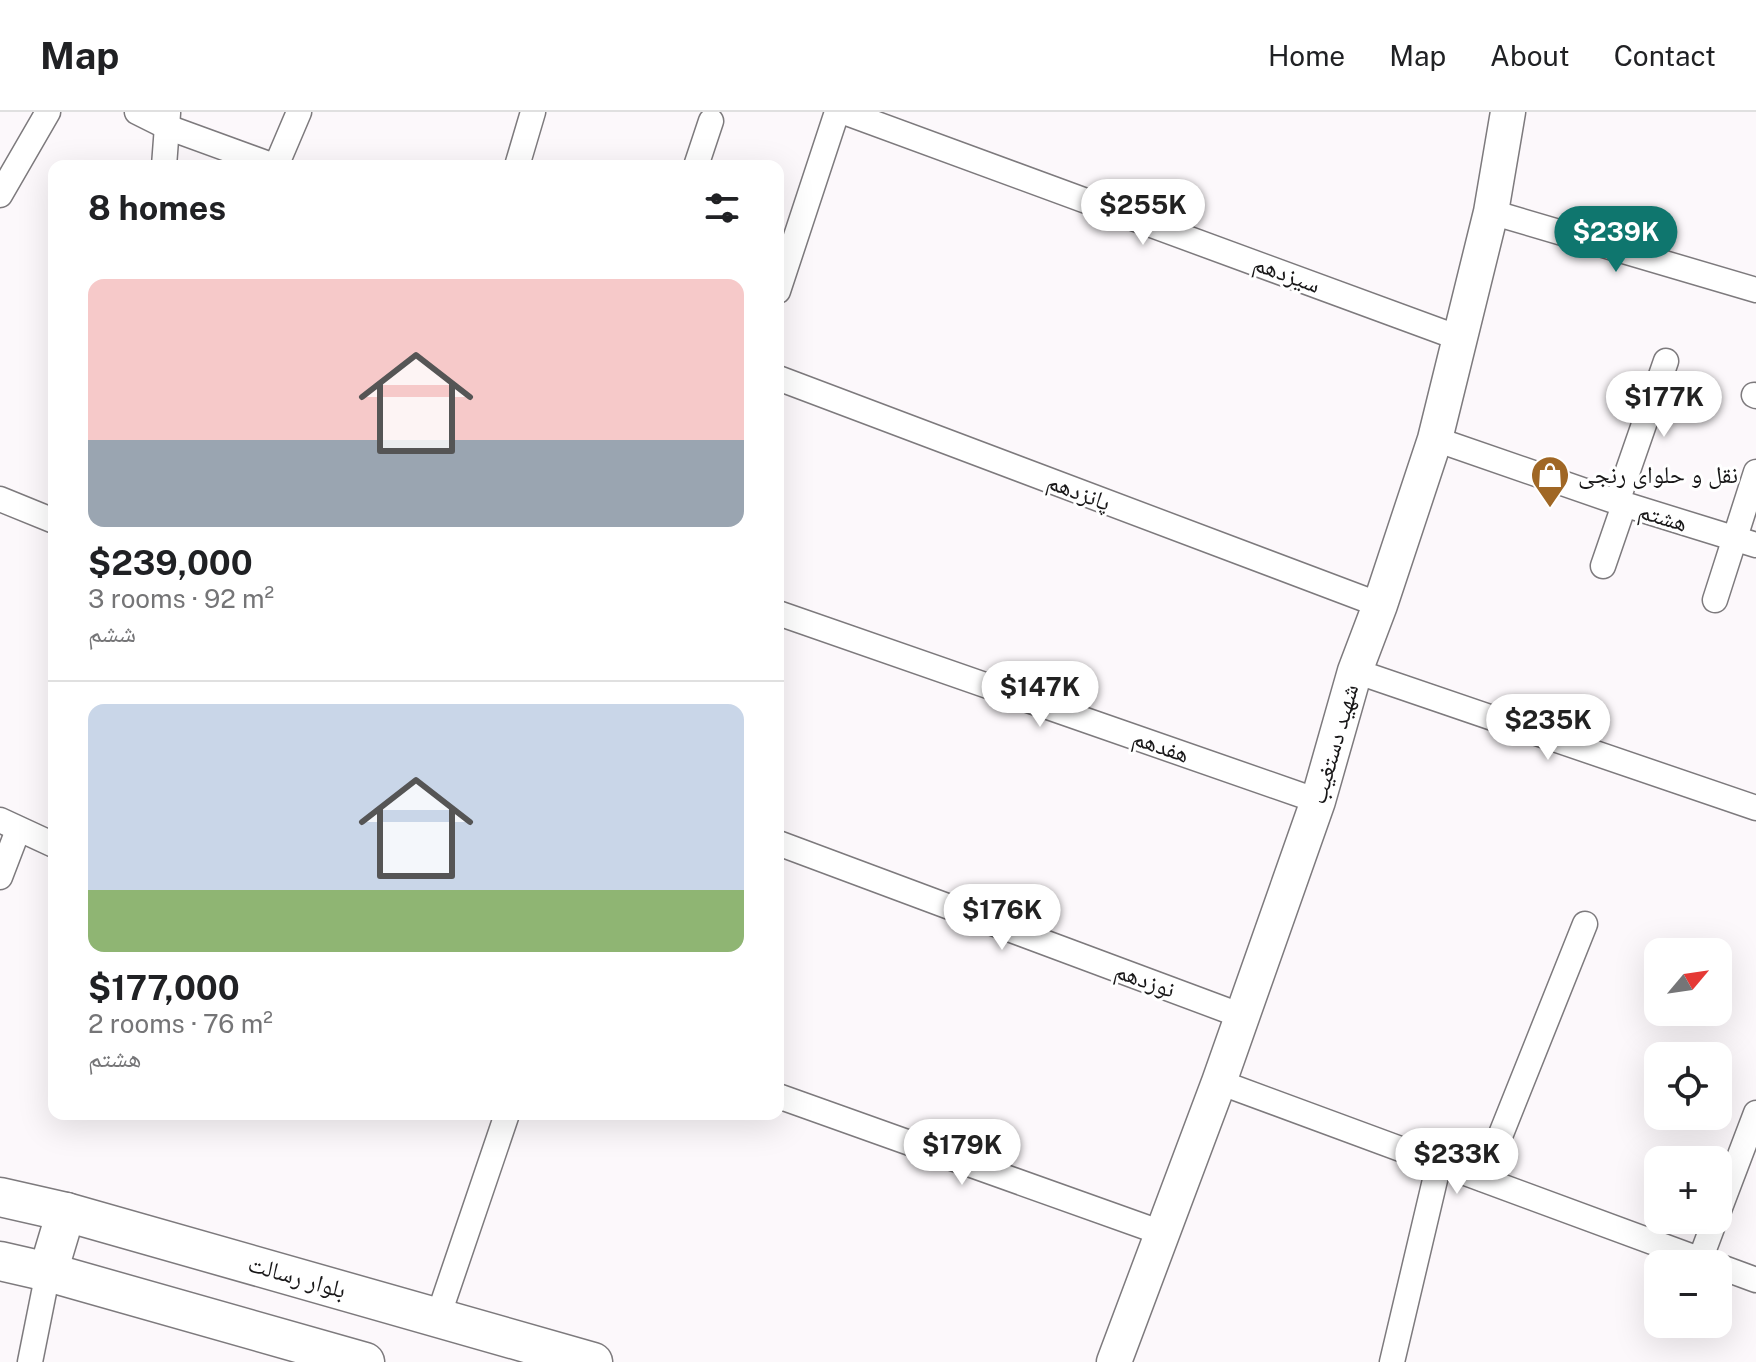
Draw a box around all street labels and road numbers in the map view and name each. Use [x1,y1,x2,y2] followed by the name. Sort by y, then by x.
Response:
[1249,248,1325,301] street label: سیزدهم
[1043,466,1115,519] street label: پانزدهم
[1635,495,1691,540] street label: هشتم
[1303,681,1364,807] street label: شهید دستغیب
[1128,722,1193,771] street label: هفدهم
[1110,955,1179,1006] street label: نوزدهم
[245,1249,349,1304] street label: بلوار رسالت

